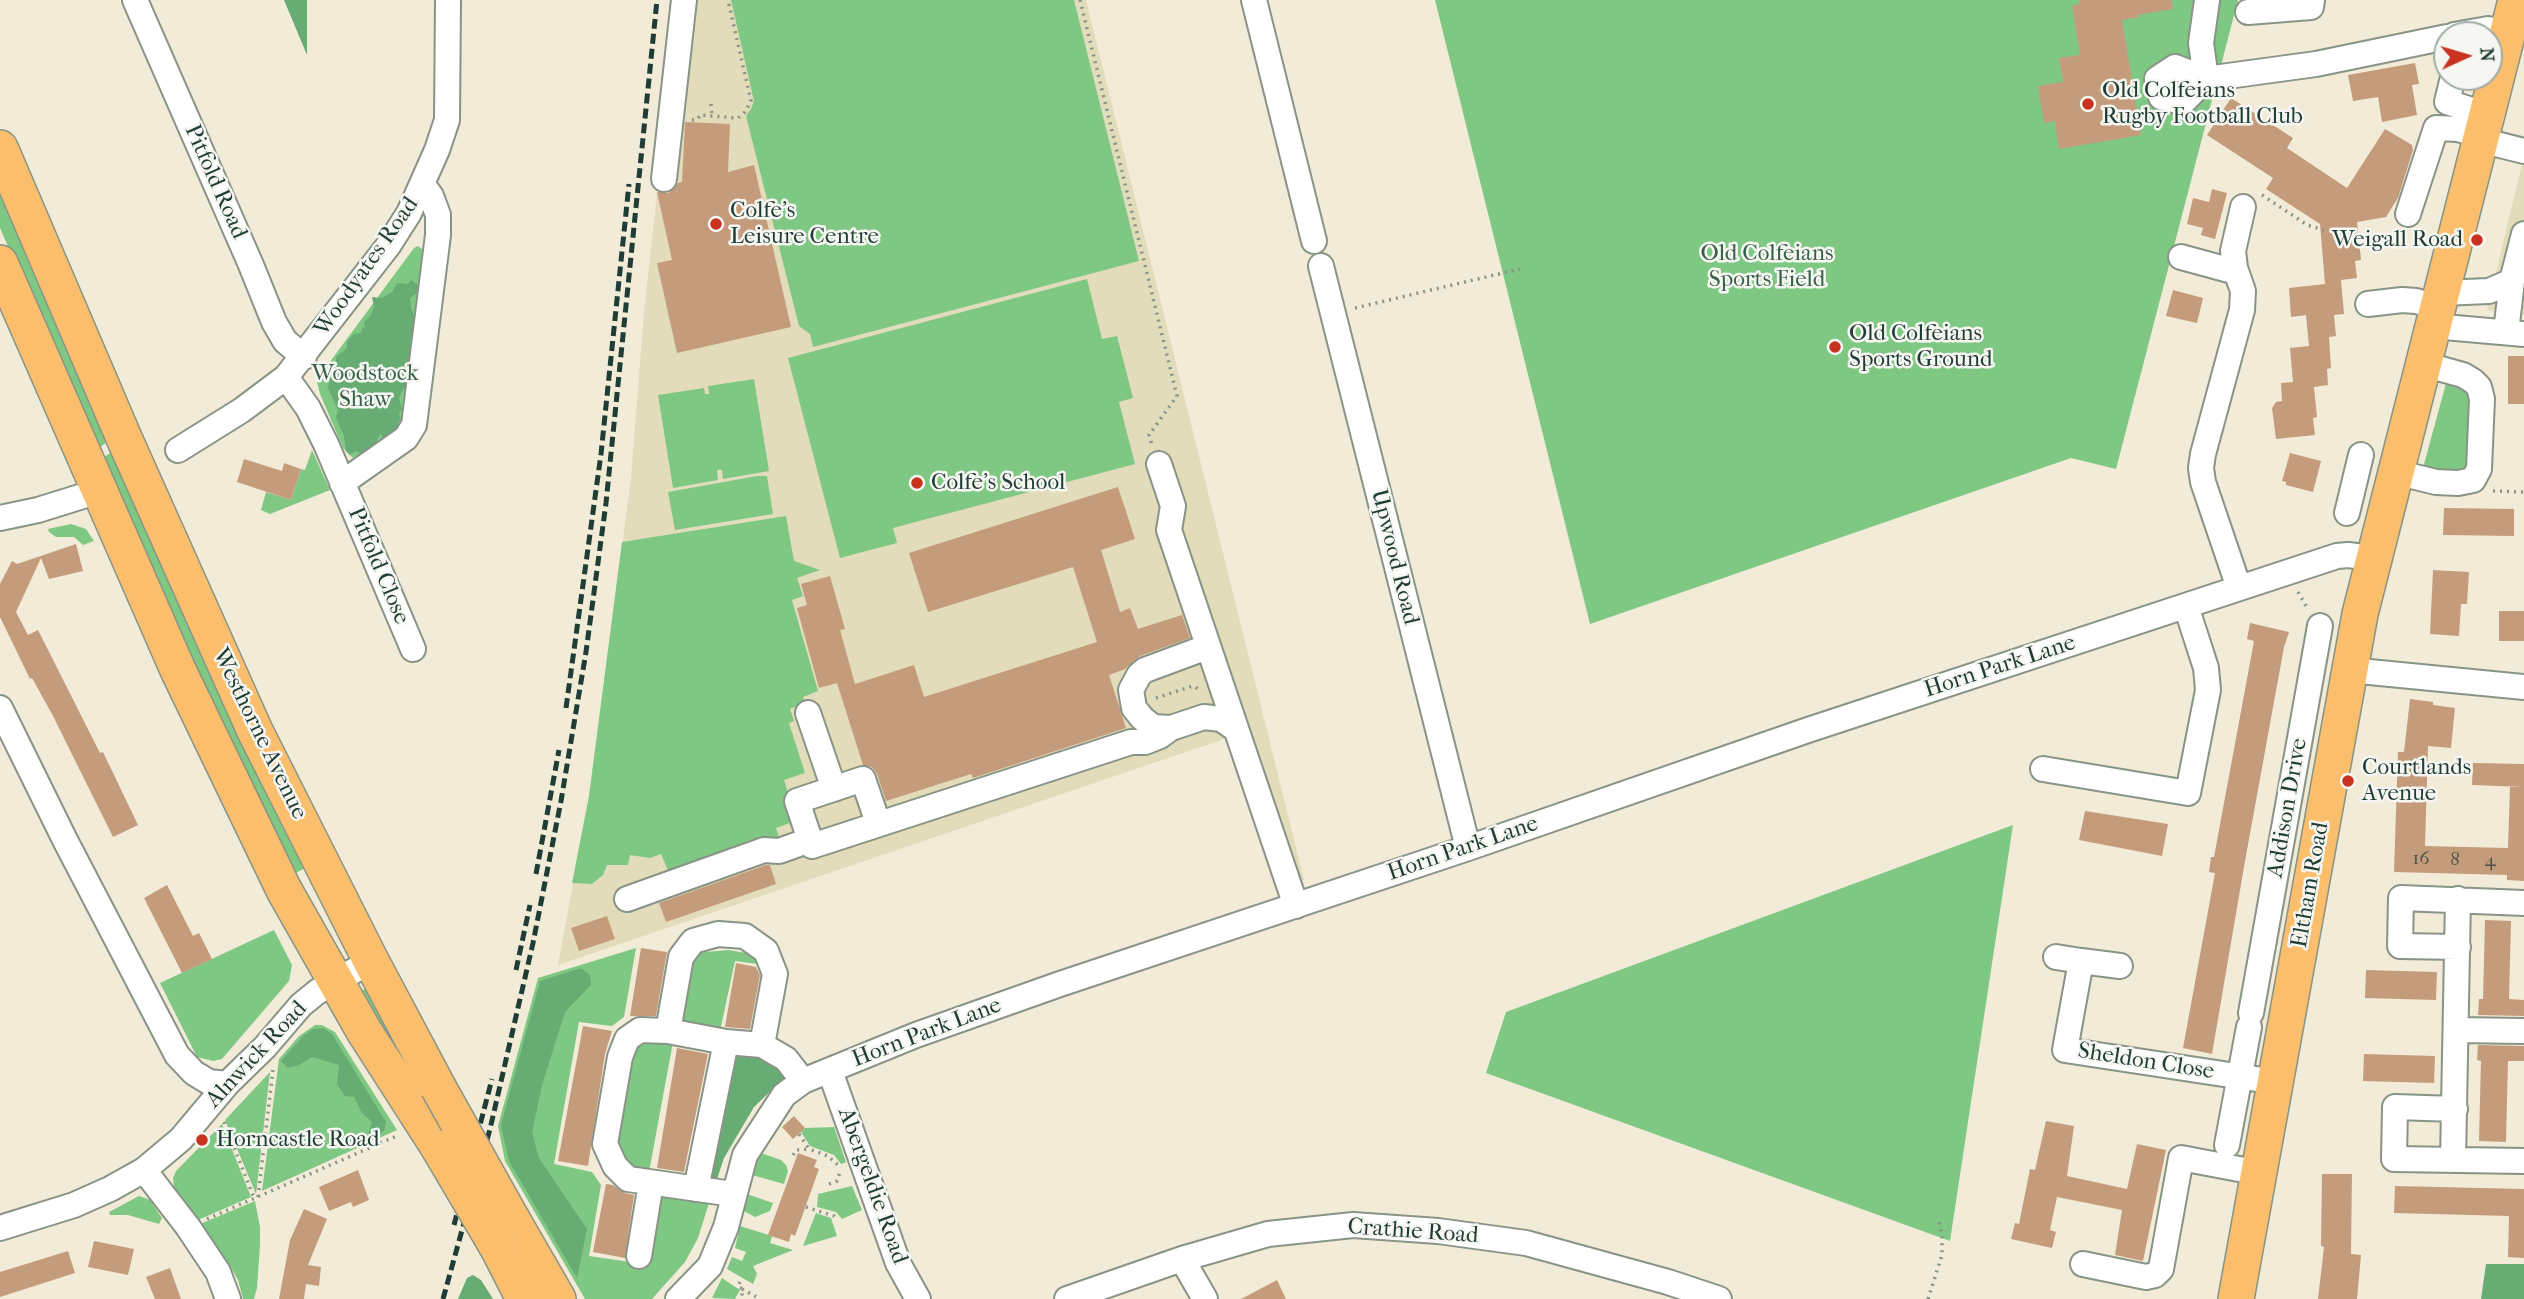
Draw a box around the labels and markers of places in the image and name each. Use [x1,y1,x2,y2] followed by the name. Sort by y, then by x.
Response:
[2102,77,2303,131] place label: Old Colfeians Rugby Football Club
[2080,96,2096,112] marker: Old Colfeians Rugby Football Club
[730,197,879,251] place label: Colfe's Leisure Centre
[708,216,724,232] marker: Colfe's Leisure Centre
[2332,226,2463,254] place label: Weigall Road
[2469,232,2485,248] marker: Weigall Road
[1849,320,1993,374] place label: Old Colfeians Sports Ground
[1827,339,1843,355] marker: Old Colfeians Sports Ground
[931,469,1065,497] place label: Colfe's School
[909,475,925,491] marker: Colfe's School
[2362,754,2471,808] place label: Courtlands Avenue
[2340,773,2356,789] marker: Courtlands Avenue
[216,1126,380,1154] place label: Horncastle Road
[194,1132,210,1148] marker: Horncastle Road

